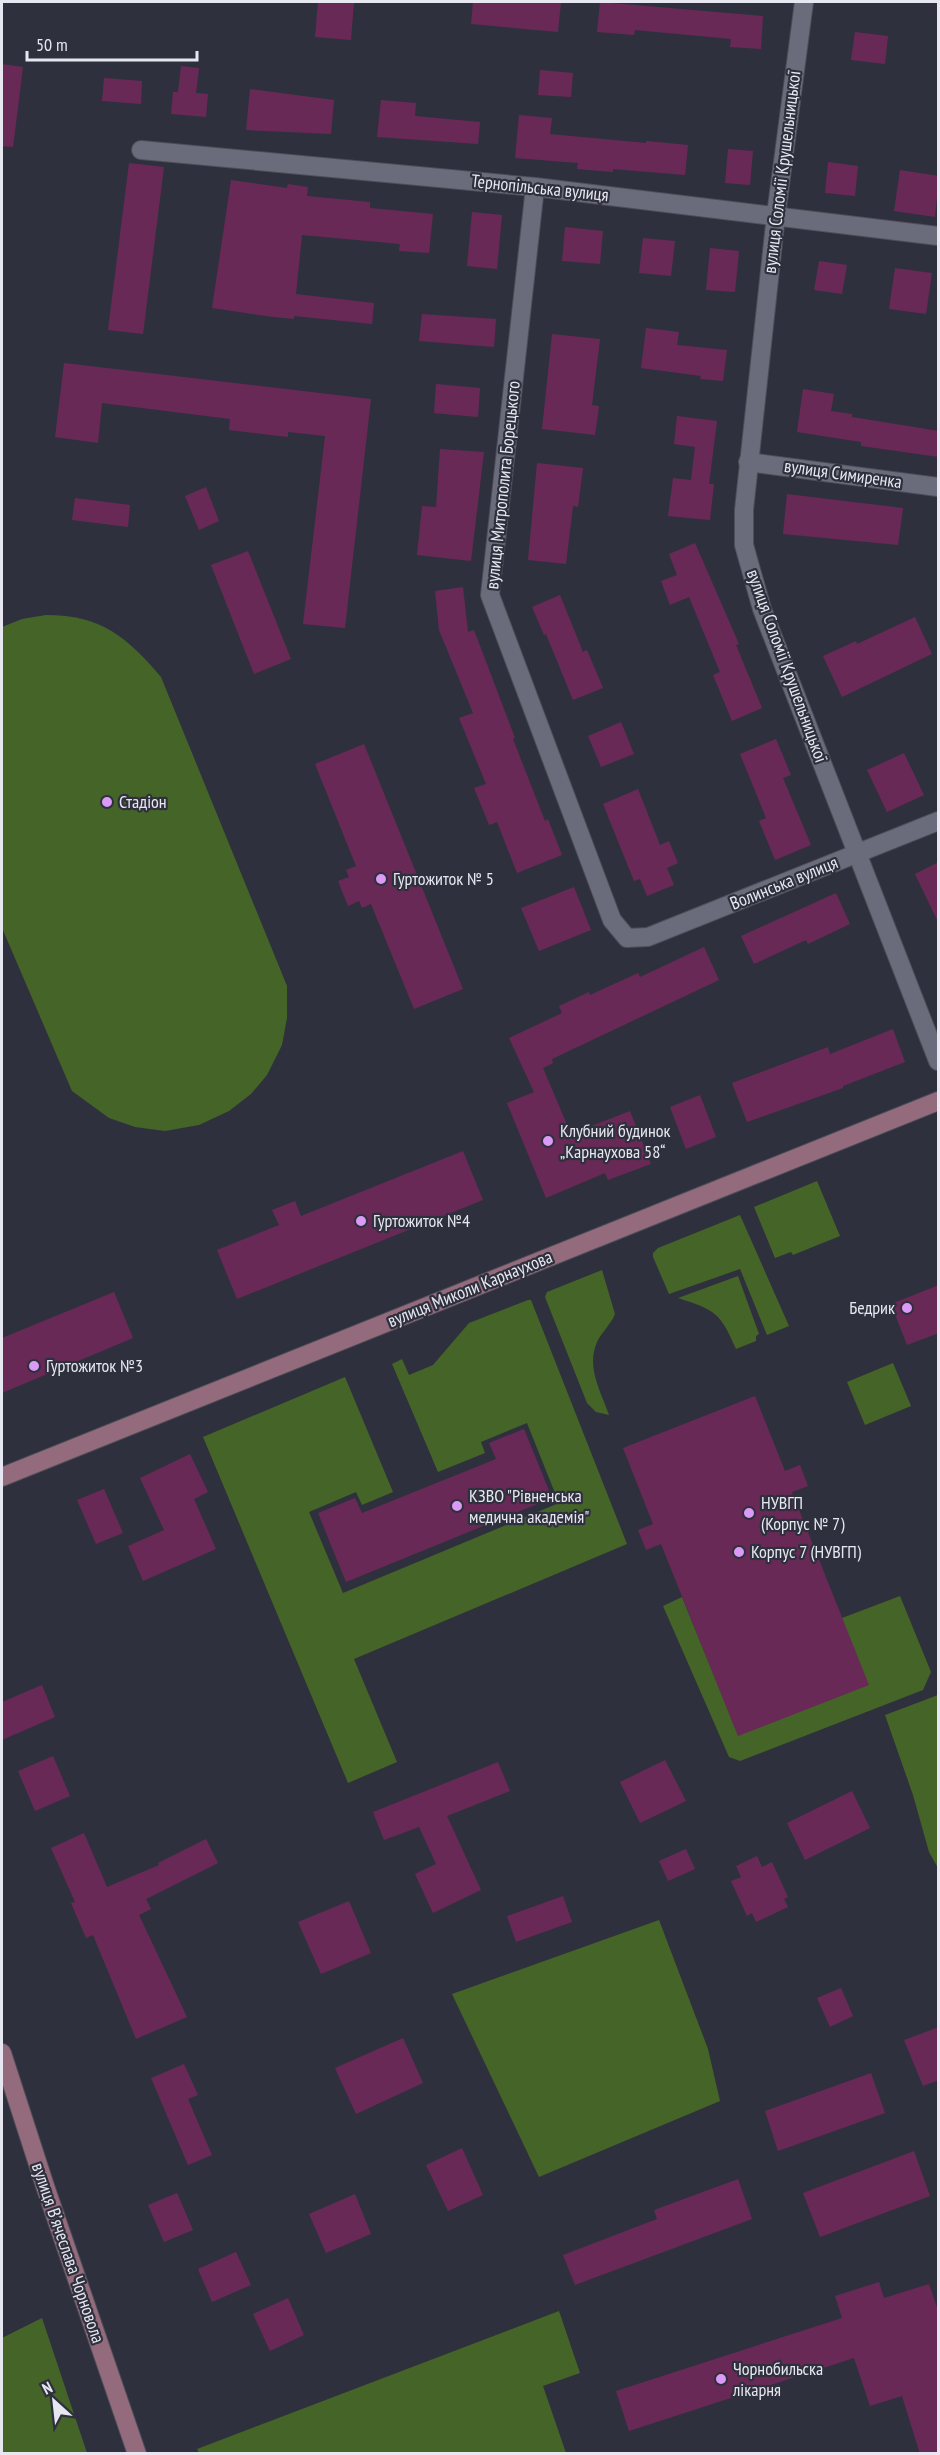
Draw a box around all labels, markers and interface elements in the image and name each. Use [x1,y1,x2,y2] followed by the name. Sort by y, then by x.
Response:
[27,24,196,62] scale bar
[36,33,68,56] text: 50 m
[758,69,805,275] street label: вулиця Соломії Крушельницької
[470,169,610,206] street label: Тернопільська вулиця
[480,379,525,590] street label: вулиця Митрополита Борецького
[783,454,903,493] street label: вулиця Симиренка
[742,566,833,766] street label: вулиця Соломії Крушельницької
[119,790,167,813] place label: Стадіон
[100,795,114,809] marker: Стадіон
[726,850,841,915] street label: Волинська вулиця
[393,867,494,890] place label: Гуртожиток № 5
[374,872,388,886] marker: Гуртожиток № 5
[560,1119,671,1163] place label: Клубний будинок „Карнаухова 58“
[541,1134,555,1148] marker: Клубний будинок „Карнаухова 58“
[373,1209,470,1232] place label: Гуртожиток №4
[354,1214,368,1228] marker: Гуртожиток №4
[384,1245,556,1332] street label: вулиця Миколи Карнаухова
[849,1296,895,1319] place label: Бедрик
[900,1301,914,1315] marker: Бедрик
[46,1354,143,1377] place label: Гуртожиток №3
[27,1359,41,1373] marker: Гуртожиток №3
[469,1484,589,1528] place label: КЗВО "Рівненська медична академія"
[761,1491,845,1535] place label: НУВГП (Корпус № 7)
[450,1499,464,1513] marker: КЗВО "Рівненська медична академія"
[742,1506,756,1520] marker: НУВГП (Корпус № 7)
[751,1540,862,1563] place label: Корпус 7 (НУВГП)
[732,1545,746,1559] marker: Корпус 7 (НУВГП)
[27,2160,110,2346] street label: вулиця Вʼячеслава Чорновола
[732,2357,823,2401] place label: Чорнобильска лікарня
[24,2371,84,2431] north arrow
[714,2372,728,2386] marker: Чорнобильска лікарня
[39,2377,56,2399] text: N

